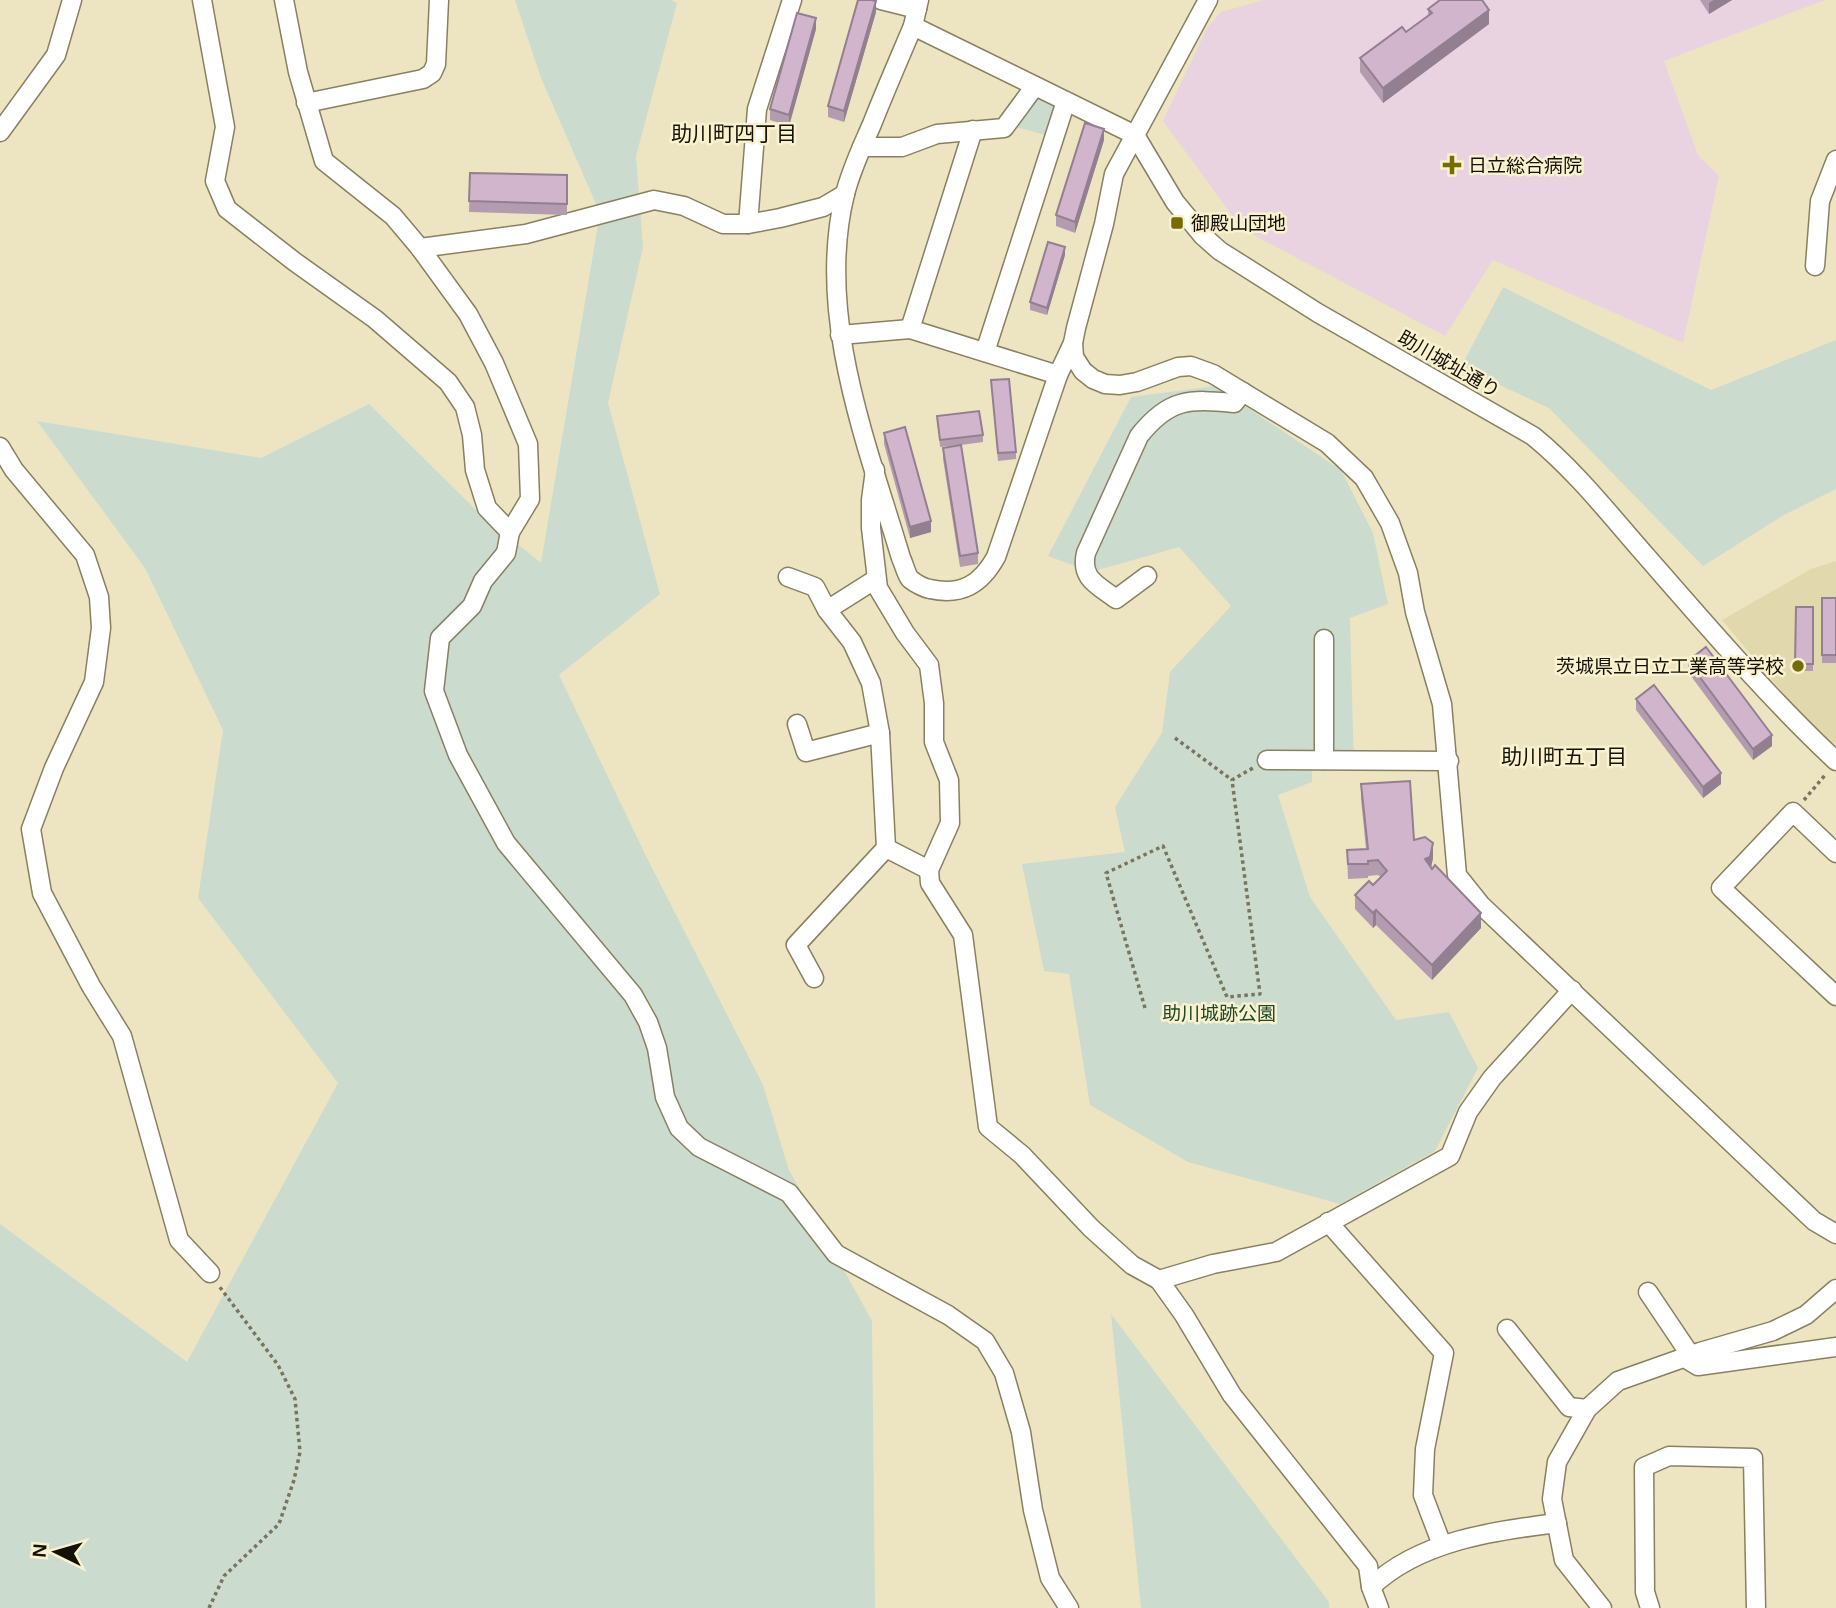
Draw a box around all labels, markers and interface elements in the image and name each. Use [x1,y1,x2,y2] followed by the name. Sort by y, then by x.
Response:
[671,122,797,145] district label: 助川町四丁目
[1442,155,1462,175] marker: 日立総合病院
[1468,155,1582,176] place label: 日立総合病院
[1191,213,1286,234] place label: 御殿山団地
[1169,215,1185,231] marker: 御殿山団地
[1394,326,1504,402] street label: 助川城址通り
[1556,656,1784,677] place label: 茨城県立日立工業高等学校
[1790,658,1806,674] marker: 茨城県立日立工業高等学校
[1501,745,1627,768] district label: 助川町五丁目
[1162,1003,1276,1024] park label: 助川城跡公園
[21,1517,91,1587] north arrow
[29,1543,51,1558] text: N

